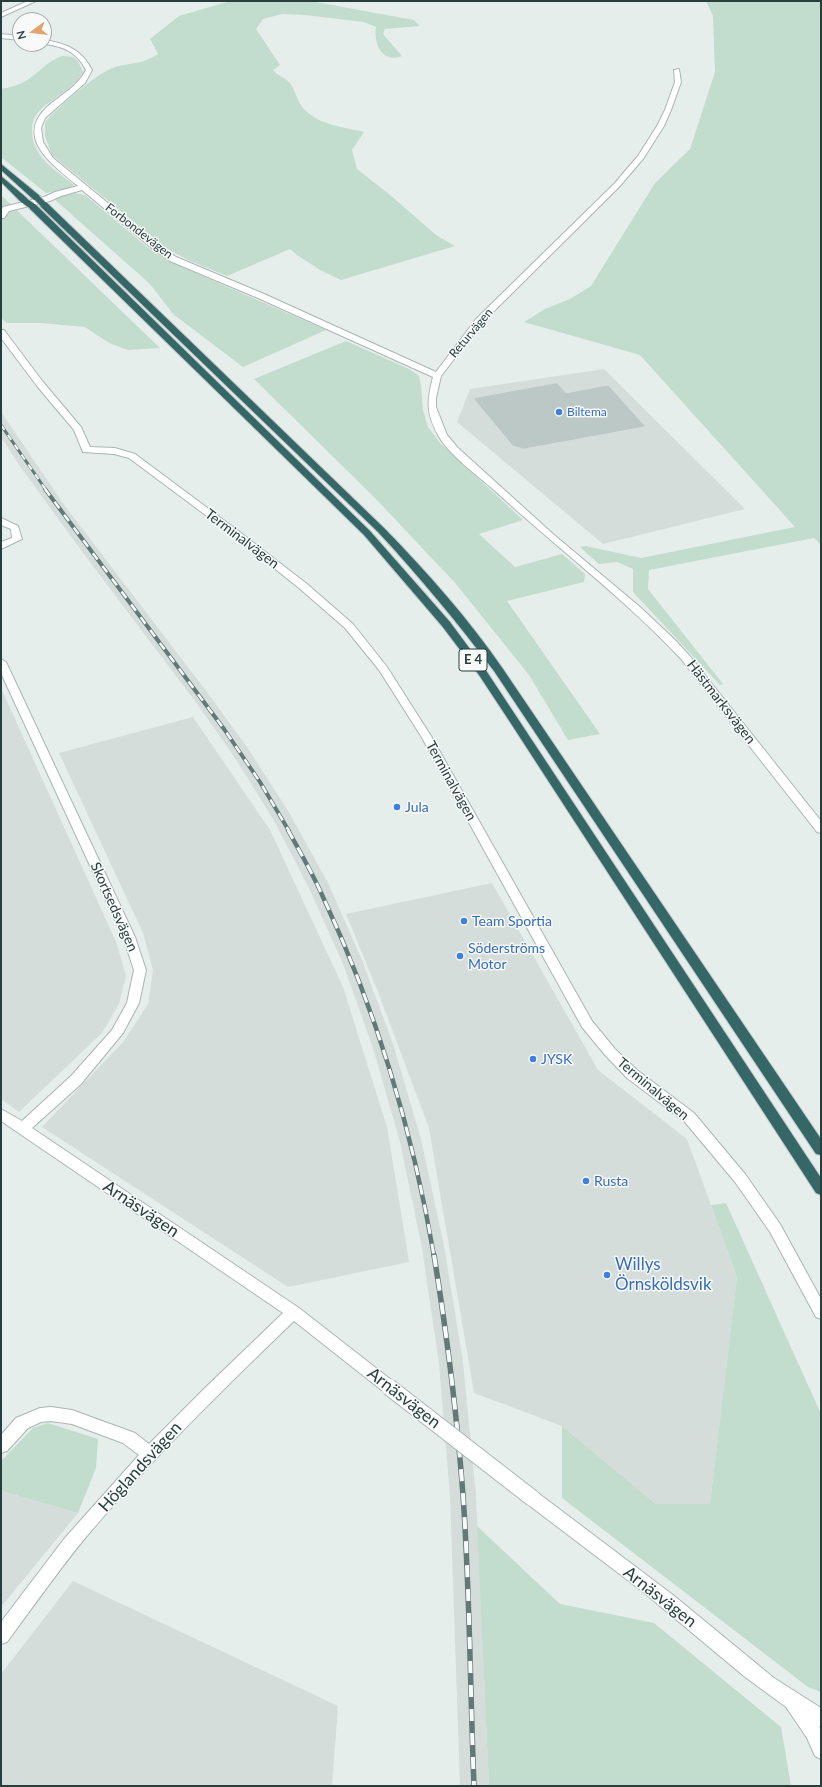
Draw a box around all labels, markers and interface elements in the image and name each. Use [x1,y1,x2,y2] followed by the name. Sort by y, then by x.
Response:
[12,12,52,52] north arrow
[14,29,28,41] text: N
[102,200,176,262] street label: Forbondevägen
[446,305,496,361] street label: Returvägen
[567,405,607,419] place label: Biltema
[554,407,564,417] marker: Biltema
[202,506,282,572] street label: Terminalvägen
[459,649,487,671] road number: E 4
[683,657,759,747] street label: Hästmarksvägen
[422,738,480,824] street label: Terminalvägen
[405,799,429,815] place label: Jula
[392,802,402,812] marker: Jula
[87,860,141,954] street label: Skortsedsvägen
[472,913,552,929] place label: Team Sportia
[459,916,469,926] marker: Team Sportia
[468,940,545,972] place label: Söderströms Motor
[455,951,465,961] marker: Söderströms Motor
[541,1051,572,1067] place label: JYSK
[528,1054,538,1064] marker: JYSK
[614,1054,692,1124] street label: Terminalvägen
[594,1173,628,1189] place label: Rusta
[99,1176,183,1242] street label: Arnäsvägen
[581,1176,591,1186] marker: Rusta
[615,1255,712,1295] place label: Willys Örnsköldsvik
[602,1270,612,1280] marker: Willys Örnsköldsvik
[363,1363,445,1433] street label: Arnäsvägen
[94,1418,186,1516] street label: Höglandsvägen
[619,1562,701,1632] street label: Arnäsvägen

